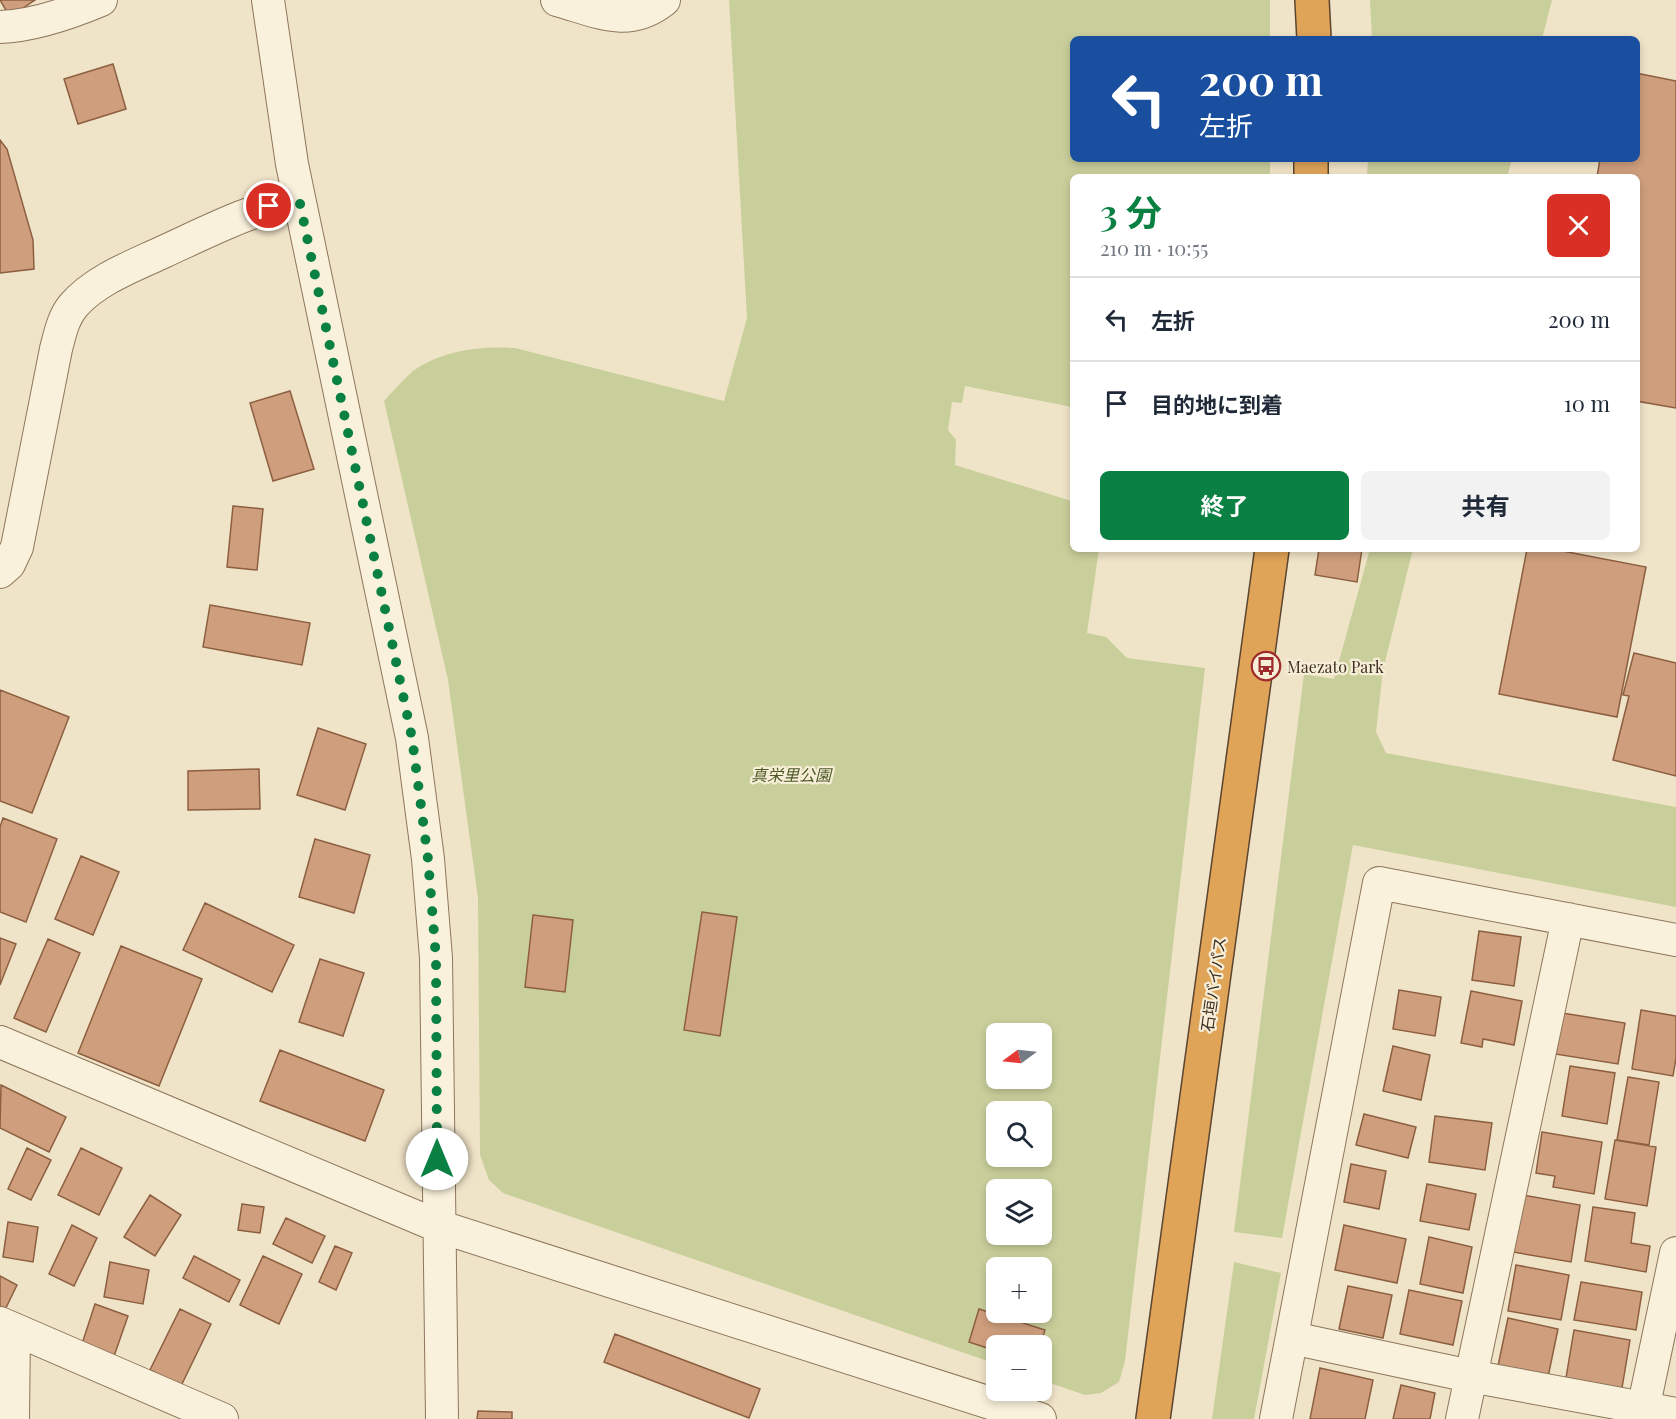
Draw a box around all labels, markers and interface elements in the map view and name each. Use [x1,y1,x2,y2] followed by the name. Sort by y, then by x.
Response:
[1199,51,1323,107] text: 200 m
[1100,60,1178,138] icon: left
[1199,107,1253,143] text: 左折
[243,180,294,231] pin
[1100,187,1162,235] text: 3 分
[252,189,285,222] icon: arrive
[1547,194,1610,257] button: close
[1100,234,1208,261] text: 210 m · 10:55
[1100,303,1133,336] icon: left
[1548,304,1610,334] text: 200 m
[1151,305,1195,335] text: 左折
[1100,387,1133,420] icon: arrive
[1564,388,1610,418] text: 10 m
[1151,389,1283,419] text: 目的地に到着
[1100,471,1349,540] button: 終了
[1361,471,1610,540] button: 共有
[1250,650,1282,682] bus stop icon: Maezato Park
[1287,656,1384,677] place label: Maezato Park
[751,764,833,785] park label: 真栄里公園
[1196,935,1230,1033] street label: 石垣バイパス
[986,1023,1052,1089] north arrow
[986,1023,1052,1401] map controls
[986,1101,1052,1167] button: search
[405,1127,469,1191] position arrow
[986,1179,1052,1245] button: layers
[986,1257,1052,1323] button: +
[986,1335,1052,1401] button: −

